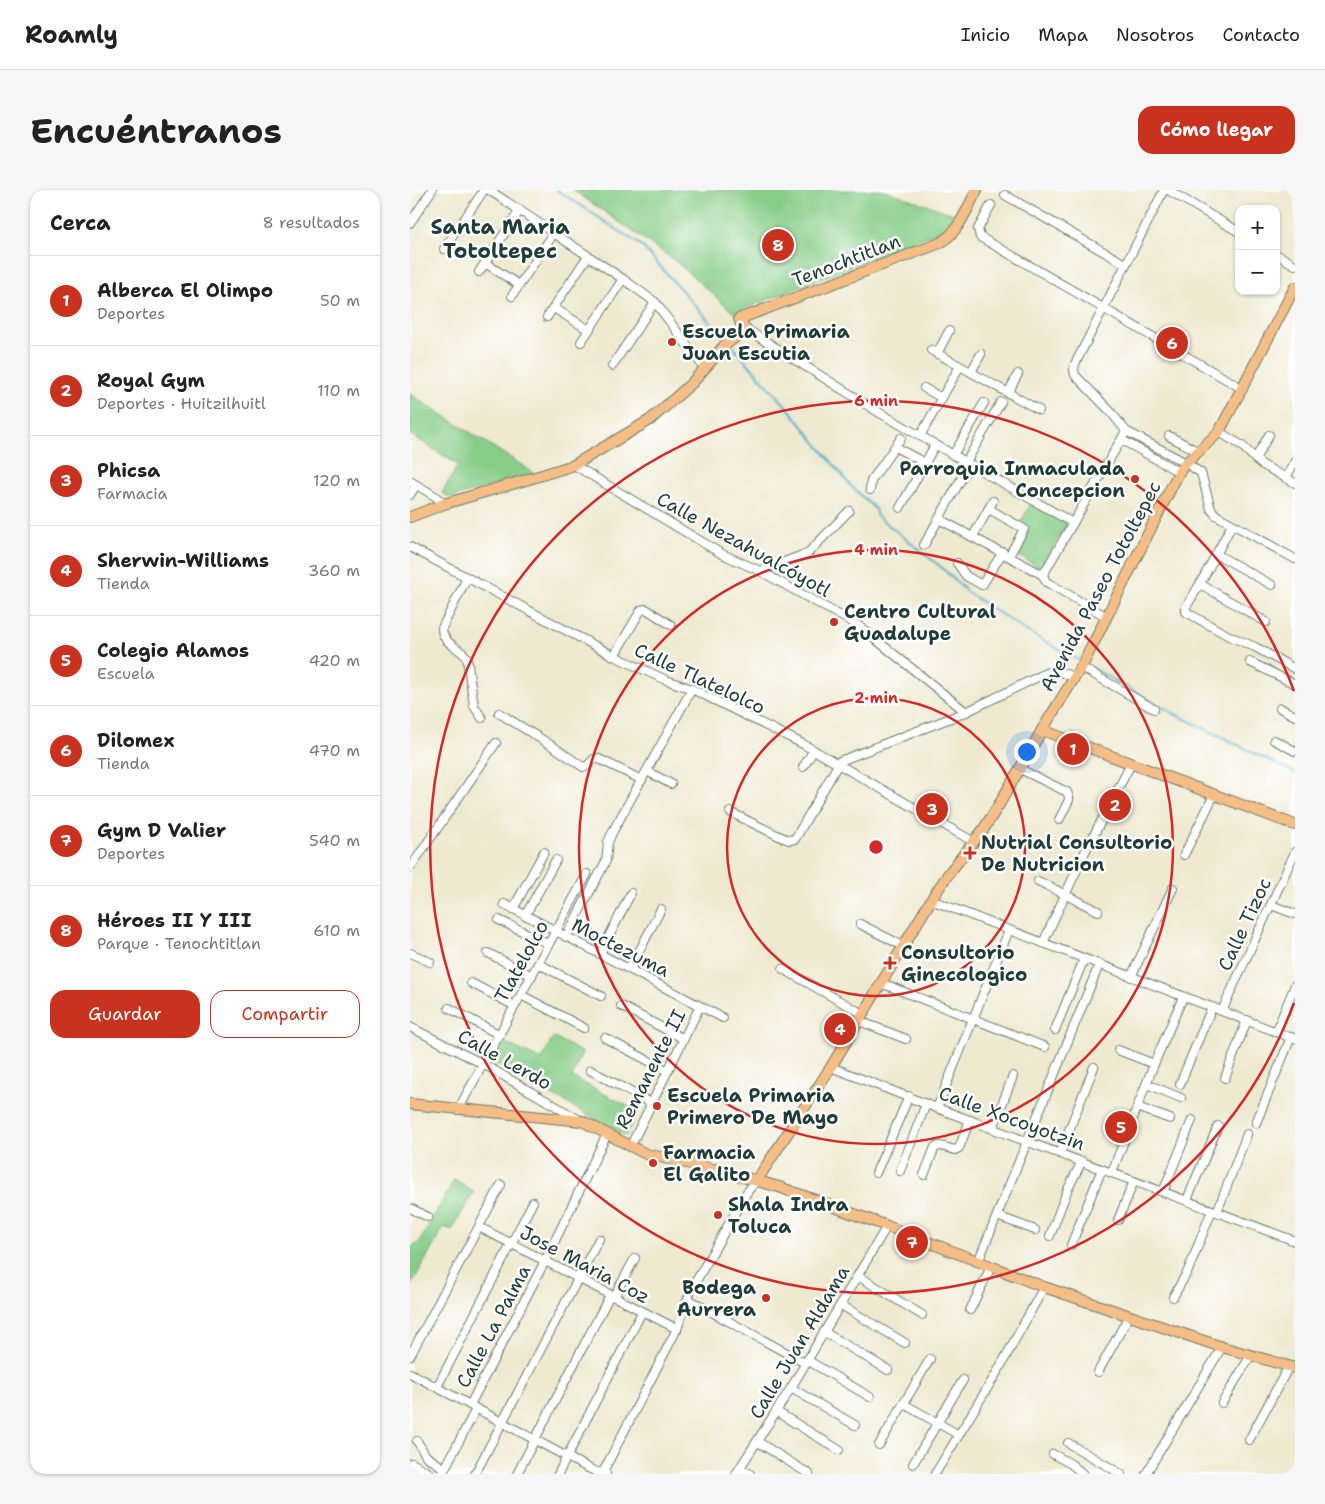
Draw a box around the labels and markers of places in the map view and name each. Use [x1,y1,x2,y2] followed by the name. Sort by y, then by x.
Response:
[762,226,794,264] pin: 8
[682,319,850,366] place label: Escuela Primaria Juan Escutia
[1156,324,1188,362] pin: 6
[666,336,678,348] marker: Escuela Primaria Juan Escutia
[899,456,1125,503] place label: Parroquia Inmaculada Concepcion
[1129,473,1141,485] marker: Parroquia Inmaculada Concepcion
[844,599,997,646] place label: Centro Cultural Guadalupe
[828,616,840,628] marker: Centro Cultural Guadalupe
[1057,730,1089,768] pin: 1
[1099,786,1131,824] pin: 2
[916,790,948,828] pin: 3
[981,830,1172,877] place label: Nutrial Consultorio De Nutricion
[867,838,885,856] centre of rings
[963,846,977,860] marker: Nutrial Consultorio De Nutricion
[901,940,1027,987] place label: Consultorio Ginecologico
[883,956,897,970] marker: Consultorio Ginecologico
[824,1010,856,1048] pin: 4
[667,1083,838,1130] place label: Escuela Primaria Primero De Mayo
[651,1100,663,1112] marker: Escuela Primaria Primero De Mayo
[1105,1108,1137,1146] pin: 5
[663,1140,755,1187] place label: Farmacia El Galito
[647,1157,659,1169] marker: Farmacia El Galito
[728,1192,848,1239] place label: Shala Indra Toluca
[712,1209,724,1221] marker: Shala Indra Toluca
[896,1223,928,1261] pin: 7
[677,1275,756,1322] place label: Bodega Aurrera
[760,1292,772,1304] marker: Bodega Aurrera

